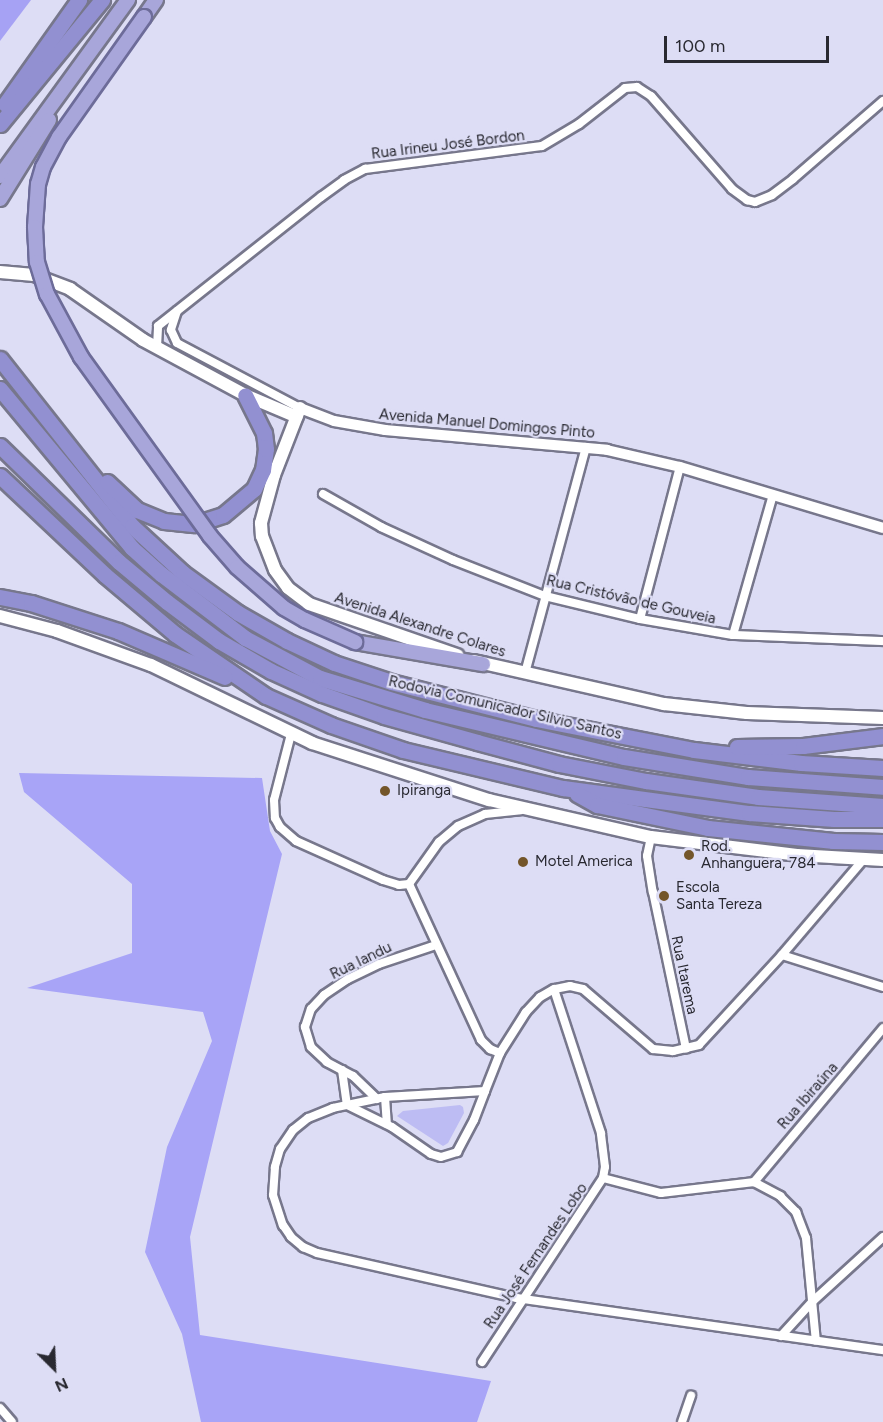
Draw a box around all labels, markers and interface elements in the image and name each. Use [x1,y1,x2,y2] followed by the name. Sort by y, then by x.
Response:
[667,24,832,62] scale bar
[675,35,725,57] text: 100 m
[370,127,526,163] street label: Rua Irineu José Bordon
[378,406,596,442] street label: Avenida Manuel Domingos Pinto
[545,572,717,628] street label: Rua Cristóvão de Gouveia
[332,589,508,661] street label: Avenida Alexandre Colares
[387,672,623,744] street label: Rodovia Comunicador Silvio Santos
[397,782,451,800] place label: Ipiranga
[378,784,392,798] marker: Ipiranga
[701,837,816,872] place label: Rod. Anhanguera, 784
[682,848,696,862] marker: Rod. Anhanguera, 784
[535,853,633,871] place label: Motel America
[516,855,530,869] marker: Motel America
[676,878,762,913] place label: Escola Santa Tereza
[657,889,671,903] marker: Escola Santa Tereza
[667,934,701,1016] street label: Rua Itarema
[327,938,395,984] street label: Rua Iandu
[774,1059,842,1133] street label: Rua Ibiraúna
[481,1180,591,1332] street label: Rua José Fernandes Lobo
[24,1338,84,1398] north arrow
[52,1374,71,1396] text: N

